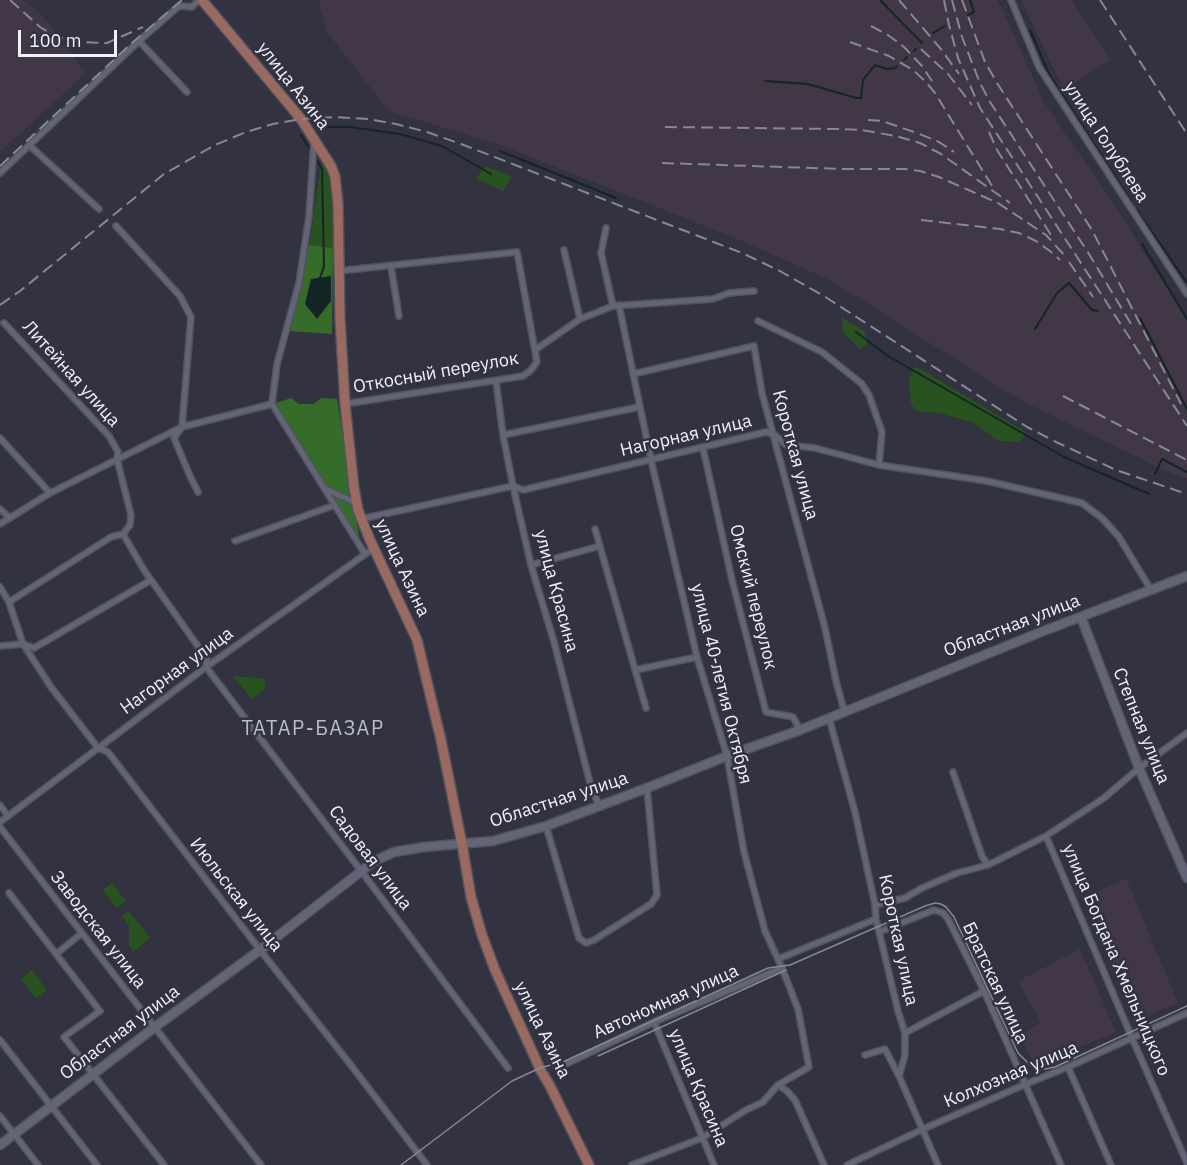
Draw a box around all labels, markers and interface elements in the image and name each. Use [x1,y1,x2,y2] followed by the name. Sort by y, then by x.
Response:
[21,18,120,56] scale bar
[29,29,81,52] text: 100 m
[252,38,334,134] street label: улица Азина
[1059,77,1153,207] street label: улица Голублева
[18,316,124,432] street label: Литейная улица
[352,348,520,398] street label: Откосный переулок
[767,388,823,522] street label: Короткая улица
[618,410,754,462] street label: Нагорная улица
[370,516,434,620] street label: улица Азина
[725,522,781,672] street label: Омский переулок
[529,527,583,655] street label: улица Красина
[686,581,756,787] street label: улица 40-летия Октября
[941,590,1083,662] street label: Областная улица
[116,623,238,719] street label: Нагорная улица
[1108,665,1174,787] street label: Степная улица
[241,717,385,741] district label: ТАТАР-БАЗАР
[487,767,631,833] street label: Областная улица
[324,801,416,915] street label: Садовая улица
[185,834,287,956] street label: Июльская улица
[1057,841,1175,1079] street label: улица Богдана Хмельницкого
[45,867,151,993] street label: Заводская улица
[874,873,922,1007] street label: Короткая улица
[957,919,1033,1047] street label: Братская улица
[590,960,742,1044] street label: Автономная улица
[509,978,575,1082] street label: улица Азина
[56,981,184,1085] street label: Областная улица
[663,1026,733,1150] street label: улица Красина
[941,1037,1081,1113] street label: Колхозная улица

